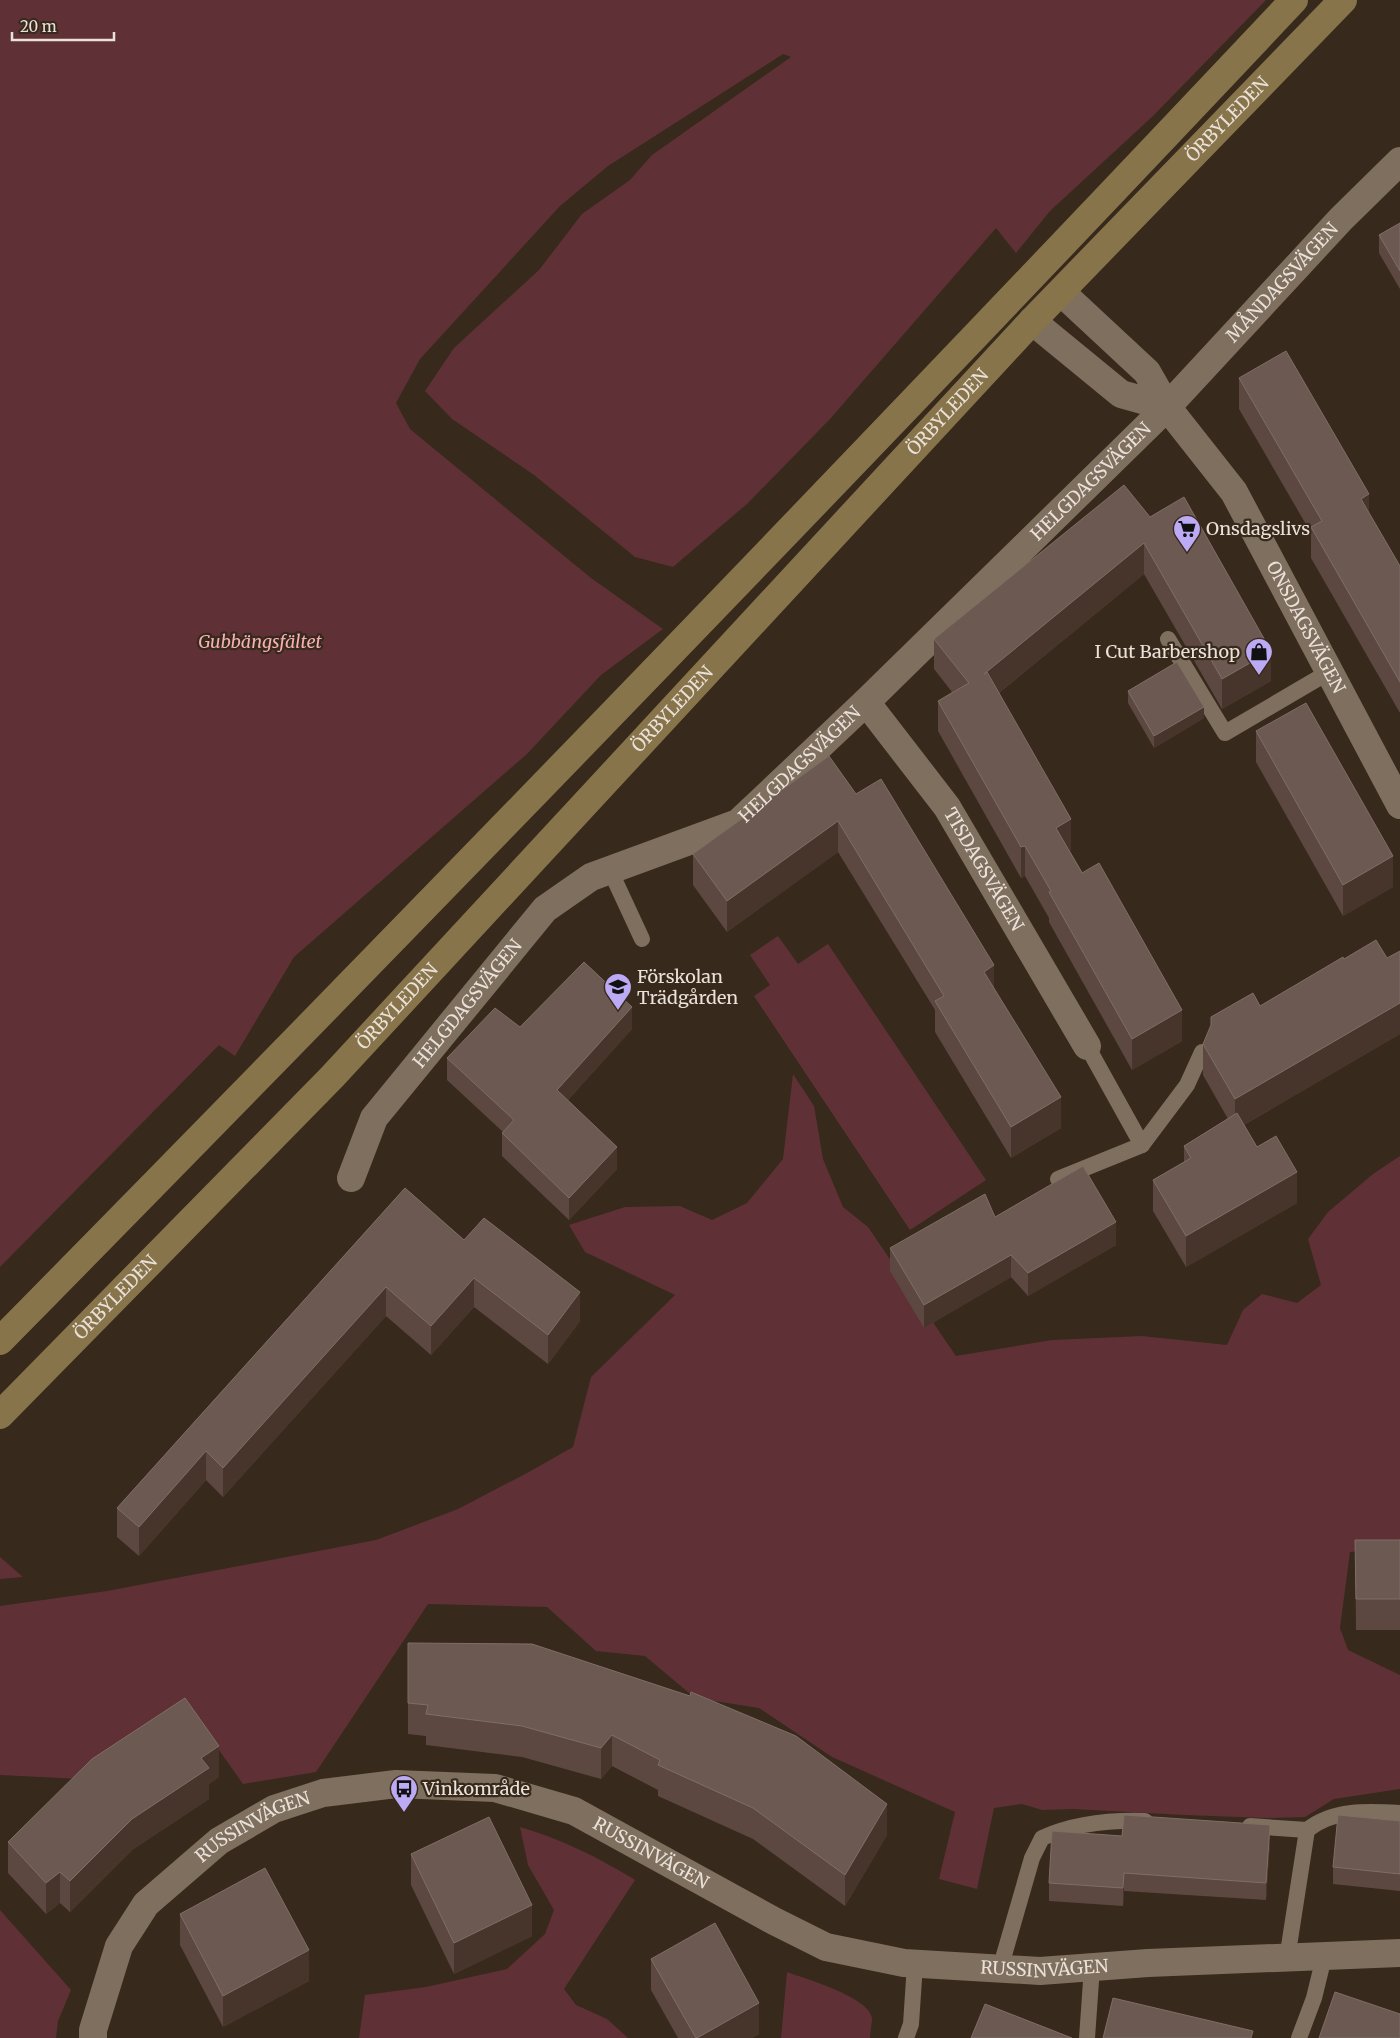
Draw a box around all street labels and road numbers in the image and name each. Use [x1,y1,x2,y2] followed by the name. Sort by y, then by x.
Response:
[1181,71,1274,166] street label: ÖRBYLEDEN
[1221,218,1343,347] street label: MÅNDAGSVÄGEN
[902,364,993,460] street label: ÖRBYLEDEN
[1025,417,1156,545] street label: HELGDAGSVÄGEN
[1262,557,1351,697] street label: ONSDAGSVÄGEN
[626,661,718,757] street label: ÖRBYLEDEN
[734,701,865,827] street label: HELGDAGSVÄGEN
[939,803,1029,935] street label: TISDAGSVÄGEN
[408,934,527,1072] street label: HELGDAGSVÄGEN
[351,958,443,1054] street label: ÖRBYLEDEN
[69,1250,162,1344] street label: ÖRBYLEDEN
[190,1786,313,1867] street label: RUSSINVÄGEN
[589,1812,713,1894] street label: RUSSINVÄGEN
[980,1954,1109,1982] street label: RUSSINVÄGEN

